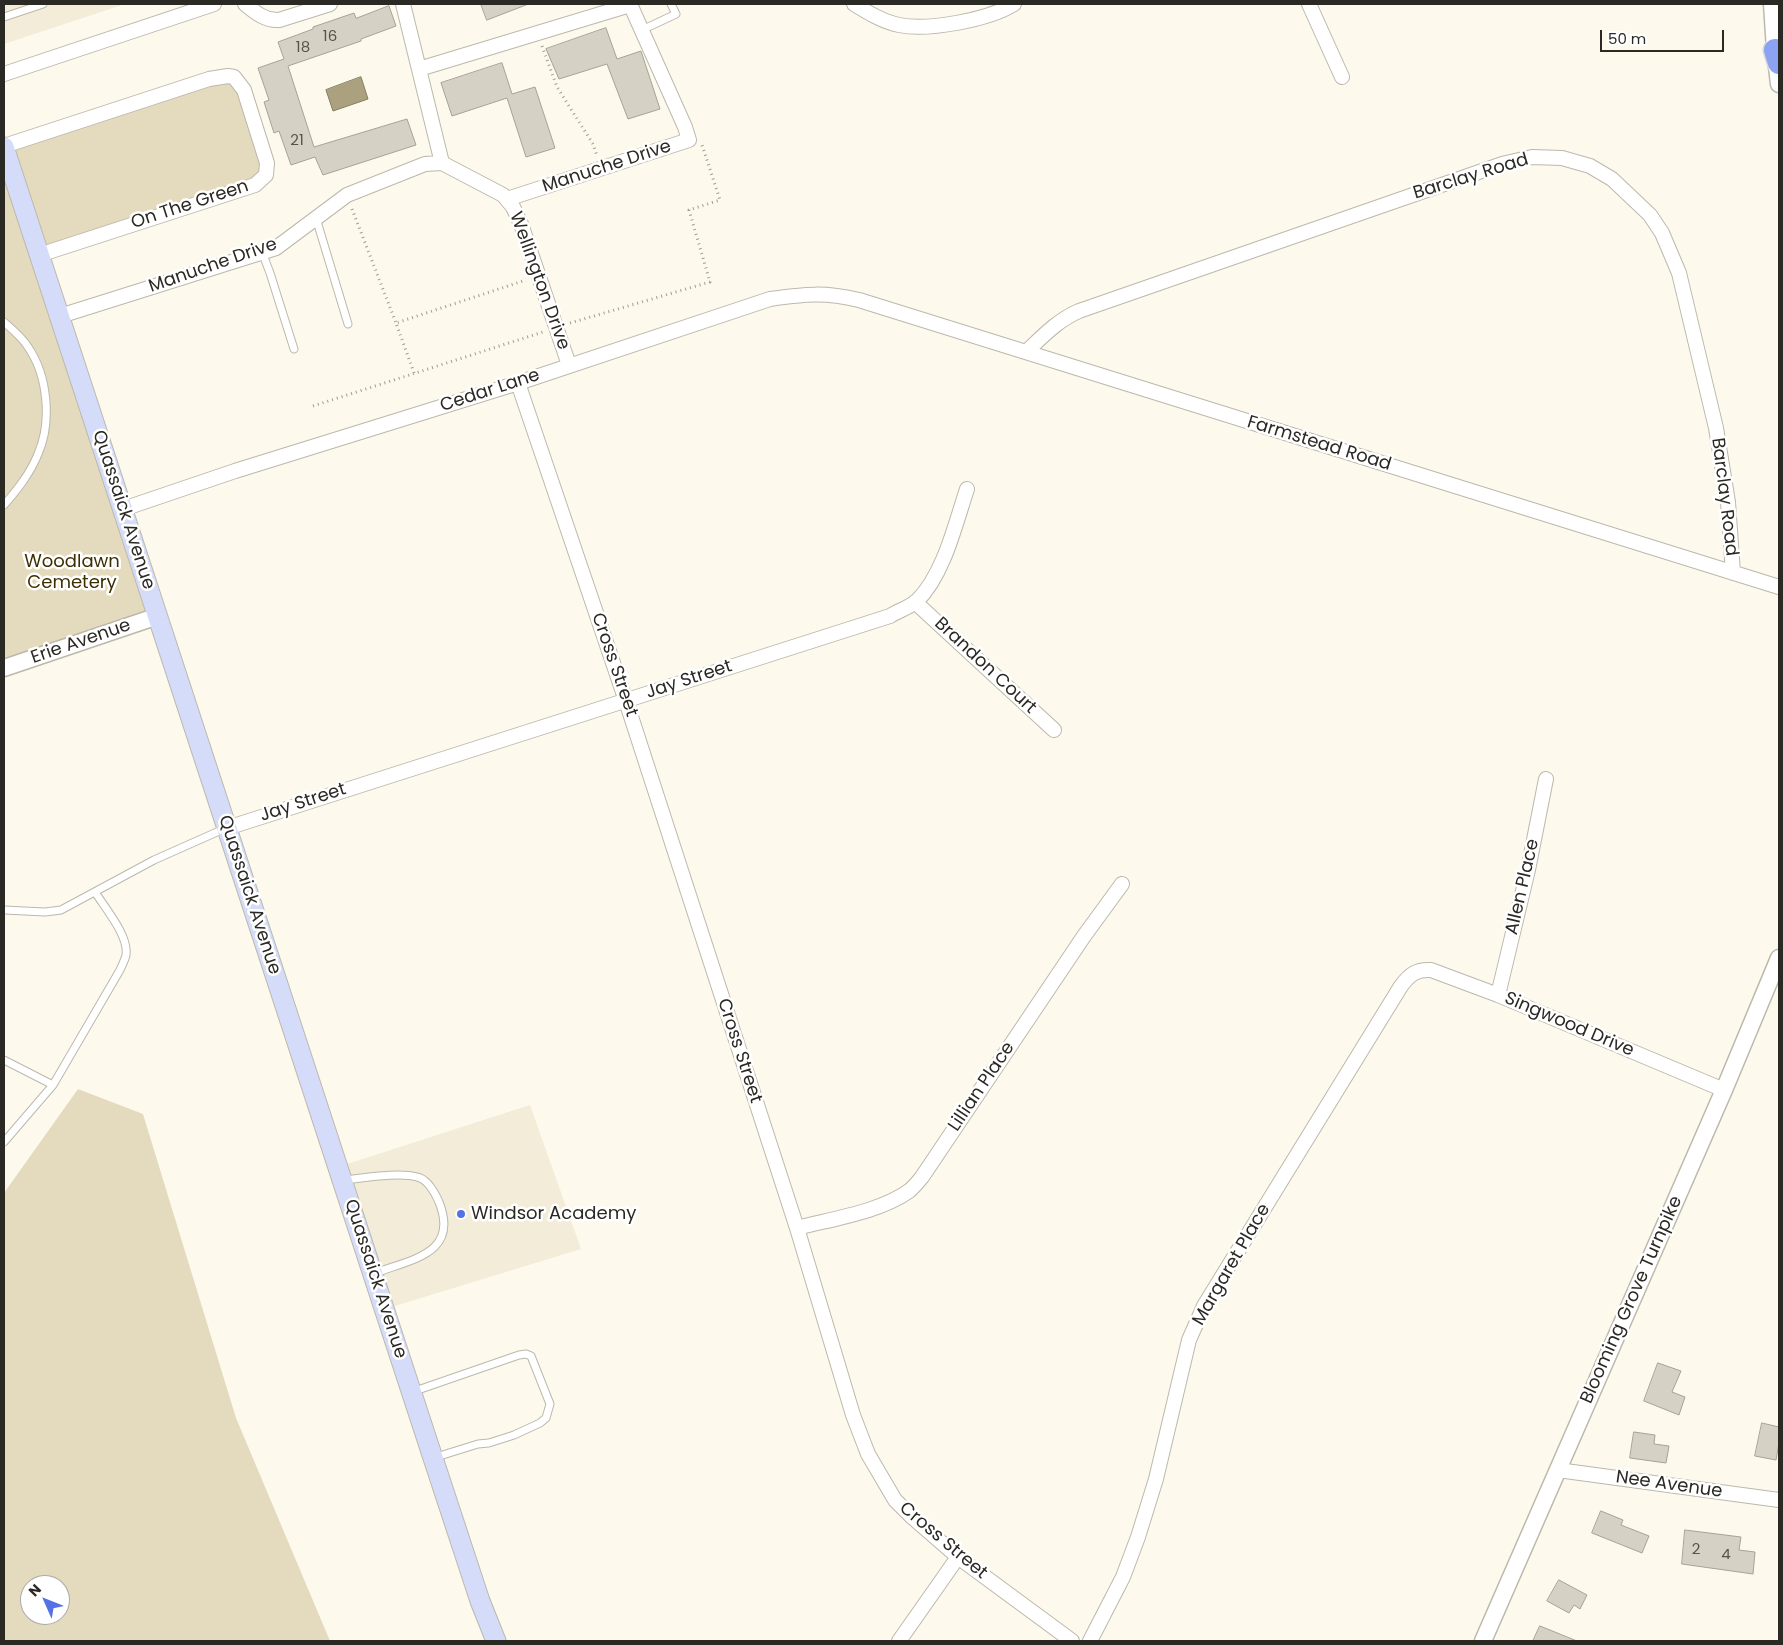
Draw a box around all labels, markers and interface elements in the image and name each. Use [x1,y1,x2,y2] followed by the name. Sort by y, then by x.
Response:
[1603,20,1727,52] scale bar
[323,28,337,46] house number: 16
[1608,28,1646,49] text: 50 m
[296,39,310,57] house number: 18
[290,132,304,150] house number: 21
[540,136,674,198] street label: Manuche Drive
[1411,149,1531,205] street label: Barclay Road
[129,176,251,234] street label: On The Green
[504,209,574,353] street label: Wellington Drive
[146,234,280,298] street label: Manuche Drive
[437,365,543,417] street label: Cedar Lane
[1244,412,1394,476] street label: Farmstead Road
[87,428,159,592] street label: Quassaick Avenue
[1706,437,1742,557] street label: Barclay Road
[24,551,120,594] park label: Woodlawn Cemetery
[586,610,642,720] street label: Cross Street
[929,613,1041,719] street label: Brandon Court
[28,615,134,669] street label: Erie Avenue
[643,656,735,704] street label: Jay Street
[257,779,349,827] street label: Jay Street
[213,813,285,977] street label: Quassaick Avenue
[1502,837,1544,937] street label: Allen Place
[1501,988,1637,1062] street label: Singwood Drive
[712,996,766,1106] street label: Cross Street
[944,1038,1020,1136] street label: Lillian Place
[1576,1193,1688,1407] street label: Blooming Grove Turnpike
[339,1197,411,1361] street label: Quassaick Avenue
[1188,1200,1276,1330] street label: Margaret Place
[471,1203,636,1225] place label: Windsor Academy
[455,1208,467,1220] marker: Windsor Academy
[1614,1467,1724,1503] street label: Nee Avenue
[895,1498,991,1584] street label: Cross Street
[1692,1541,1700,1559] house number: 2
[1721,1546,1731,1564] house number: 4
[20,1575,70,1625] north arrow
[24,1580,46,1601] text: N

